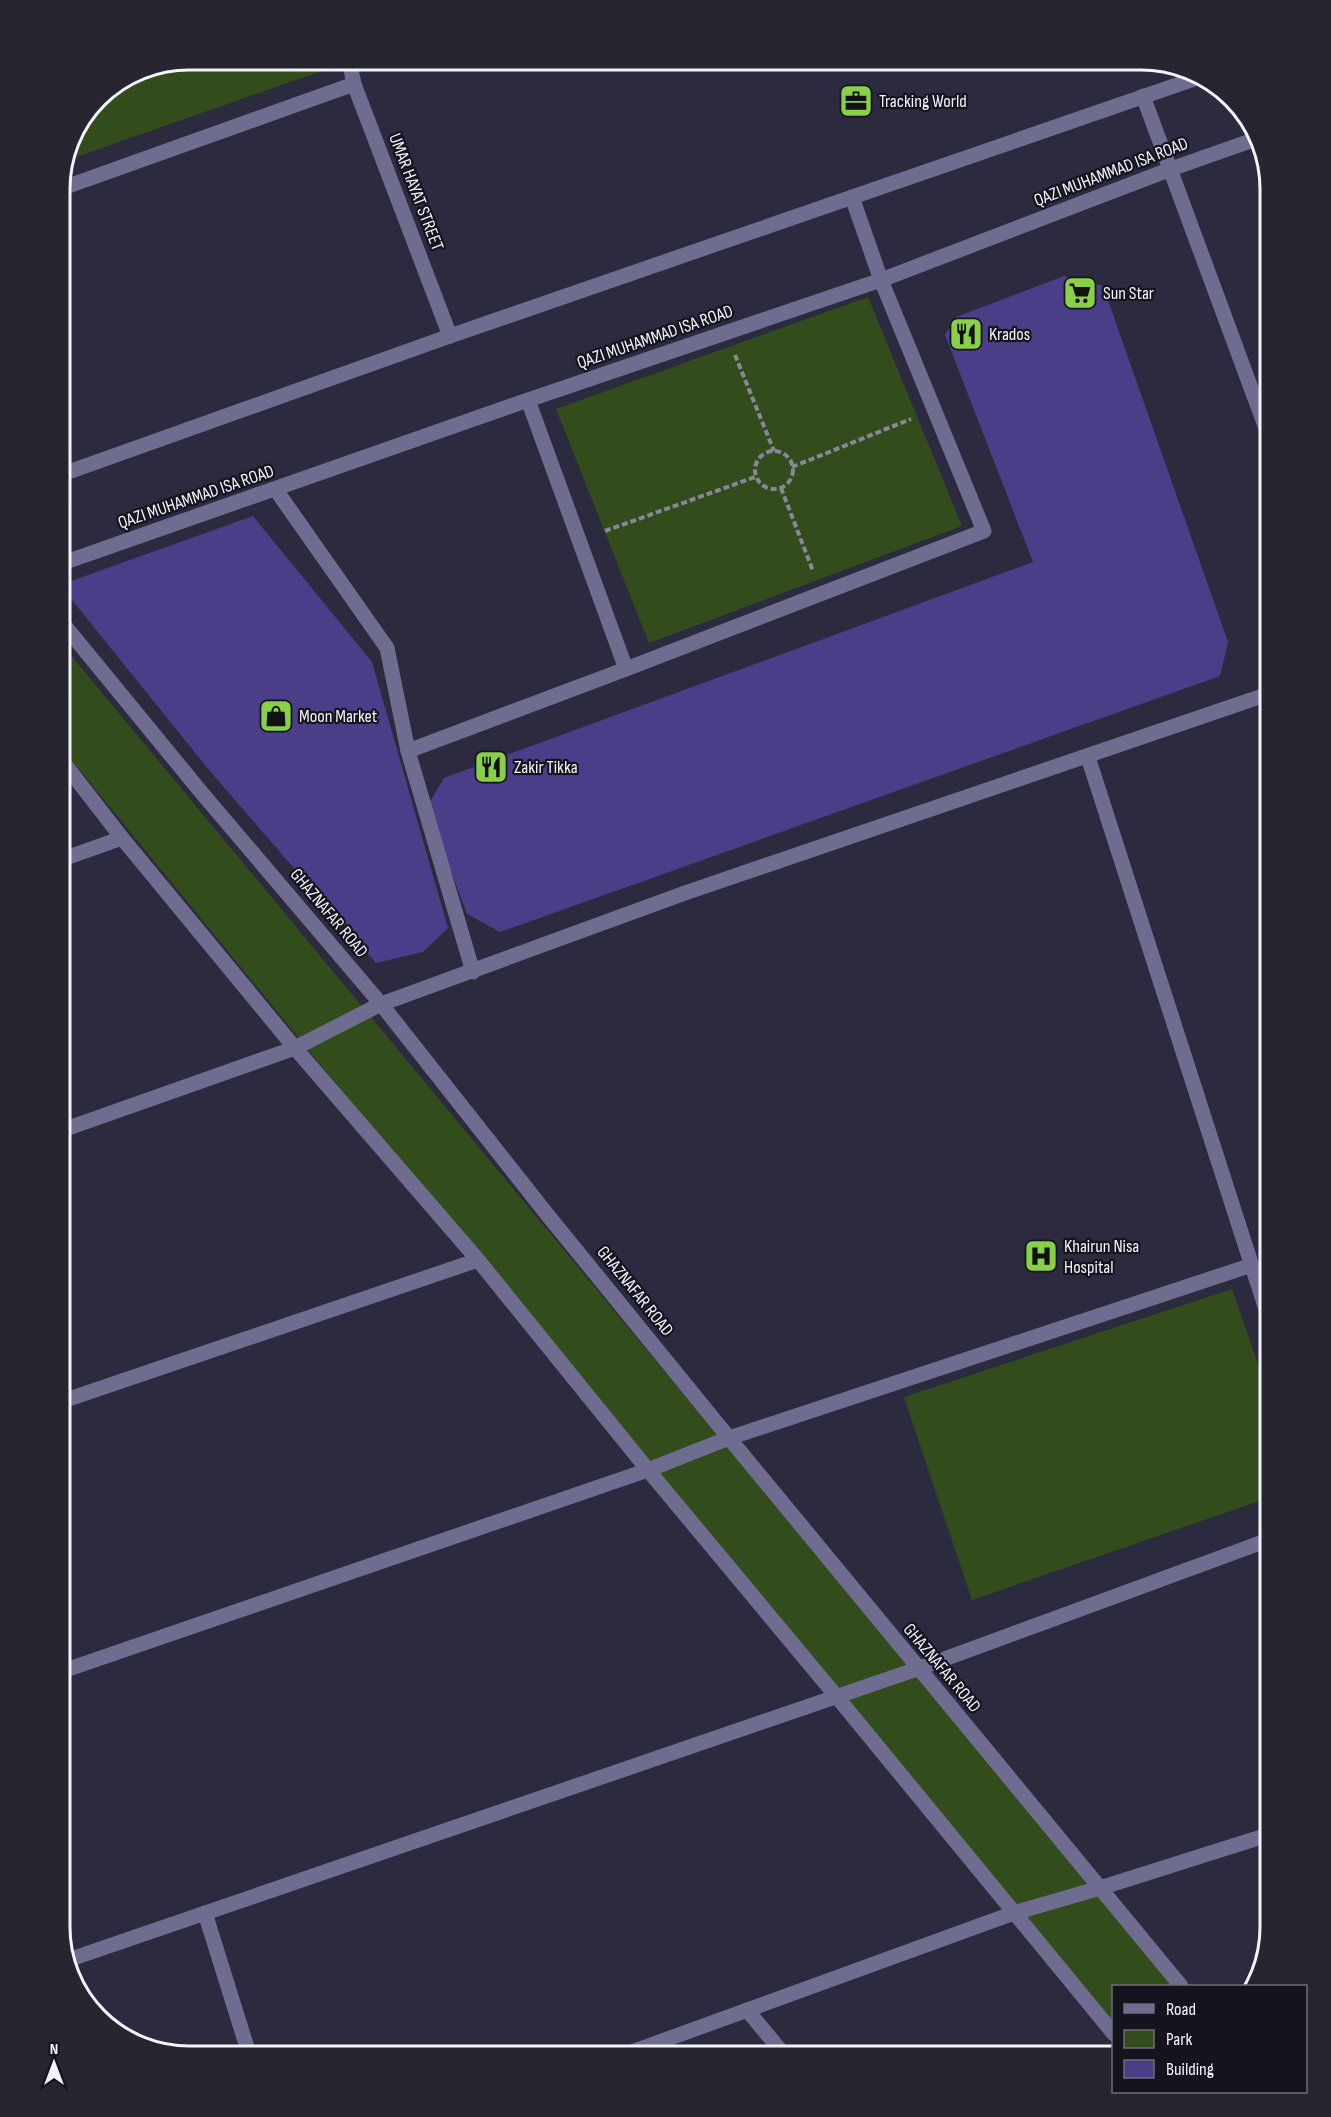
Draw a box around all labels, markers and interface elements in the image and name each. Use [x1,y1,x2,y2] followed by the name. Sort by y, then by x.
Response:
[838,83,874,119] office icon: Tracking World
[879,91,967,112] place label: Tracking World
[384,130,448,254] street label: UMAR HAYAT STREET
[1031,133,1191,211] street label: QAZI MUHAMMAD ISA ROAD
[1062,275,1098,311] supermarket icon: Sun Star
[1103,283,1154,304] place label: Sun Star
[574,300,736,374] street label: QAZI MUHAMMAD ISA ROAD
[948,316,984,352] restaurant icon: Krados
[989,324,1030,345] place label: Krados
[115,460,277,534] street label: QAZI MUHAMMAD ISA ROAD
[258,698,294,734] shop icon: Moon Market
[299,706,378,727] place label: Moon Market
[473,749,509,785] restaurant icon: Zakir Tikka
[514,757,578,778] place label: Zakir Tikka
[286,864,372,962] street label: GHAZNAFAR ROAD
[1064,1236,1139,1278] place label: Khairun Nisa Hospital
[1023,1238,1059,1274] hospital icon: Khairun Nisa Hospital
[592,1242,678,1340] street label: GHAZNAFAR ROAD
[899,1619,985,1717] street label: GHAZNAFAR ROAD
[1112,1985,1307,2093] legend
[1166,1999,1196,2020] text: Road
[1166,2029,1192,2050] text: Park
[24,2033,84,2093] north arrow
[50,2040,58,2059] text: N
[1166,2059,1214,2080] text: Building

